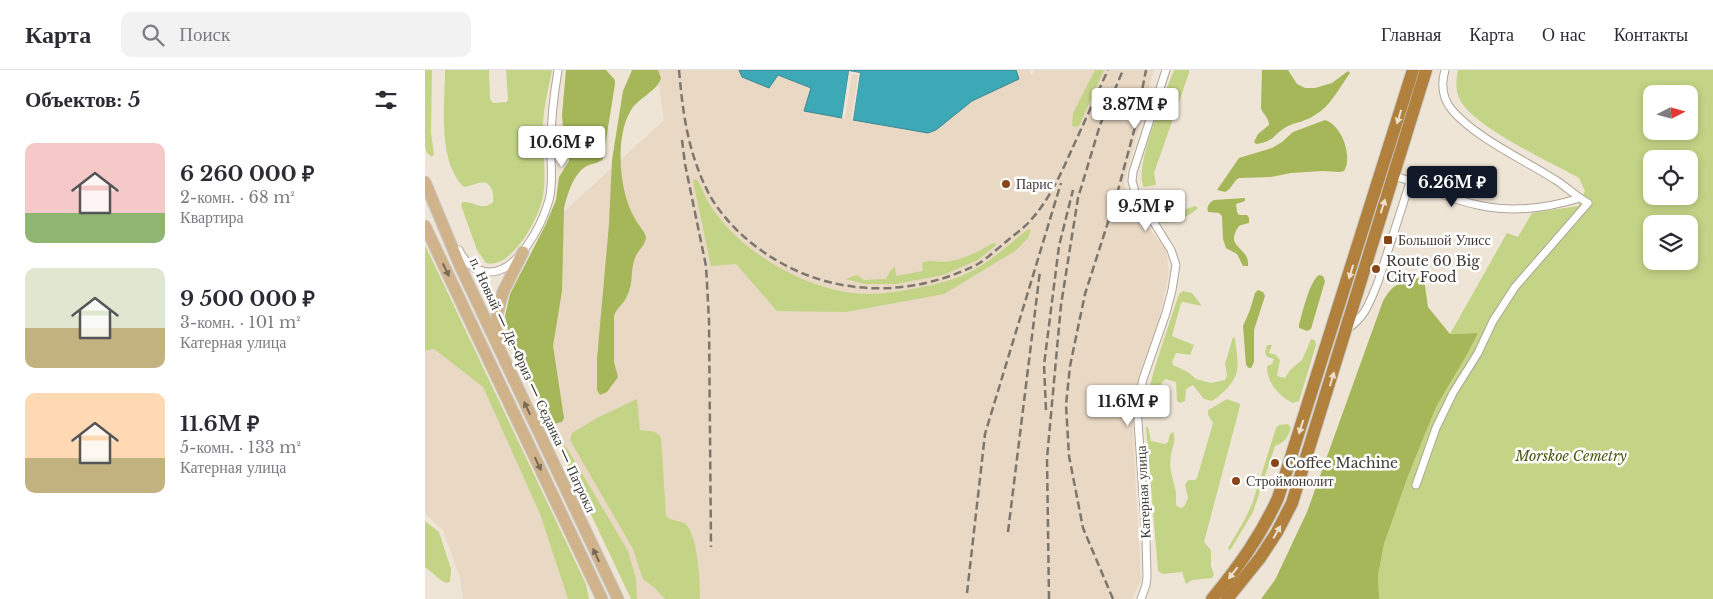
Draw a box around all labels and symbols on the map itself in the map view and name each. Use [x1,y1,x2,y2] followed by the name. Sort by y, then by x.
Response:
[1643,85,1697,140] north arrow
[1089,88,1181,130] pin: 3.87M ₽
[1394,109,1402,124] one-way arrow
[516,126,608,168] pin: 10.6M ₽
[1406,166,1498,208] pin: 6.26M ₽
[1016,175,1053,193] place label: Парис
[1000,178,1012,190] marker: Парис
[1105,190,1187,232] pin: 9.5M ₽
[1379,199,1387,214] one-way arrow
[1398,231,1491,249] place label: Большой Улисс
[1382,234,1394,246] marker: Большой Улисс
[1386,252,1480,286] place label: Route 60 Big City Food
[466,255,600,515] street label: п. Новый — Де-Фриз — Седанка — Патрокл
[442,263,450,277] one-way arrow
[1370,263,1382,275] marker: Route 60 Big City Food
[1346,264,1354,279] one-way arrow
[1328,371,1336,386] one-way arrow
[1082,384,1174,427] pin: 11.6M ₽
[523,401,531,415] one-way arrow
[1297,419,1304,434] one-way arrow
[1132,444,1154,539] street label: Катерная улица
[1514,447,1628,465] park label: Morskoe Cemetry
[1285,454,1398,472] place label: Coffee Machine
[534,457,542,471] one-way arrow
[1269,457,1281,469] marker: Coffee Machine
[1246,472,1334,490] place label: Строймонолит
[1230,475,1242,487] marker: Строймонолит
[1273,524,1281,539] one-way arrow
[592,548,600,562] one-way arrow
[1228,566,1238,579] one-way arrow

